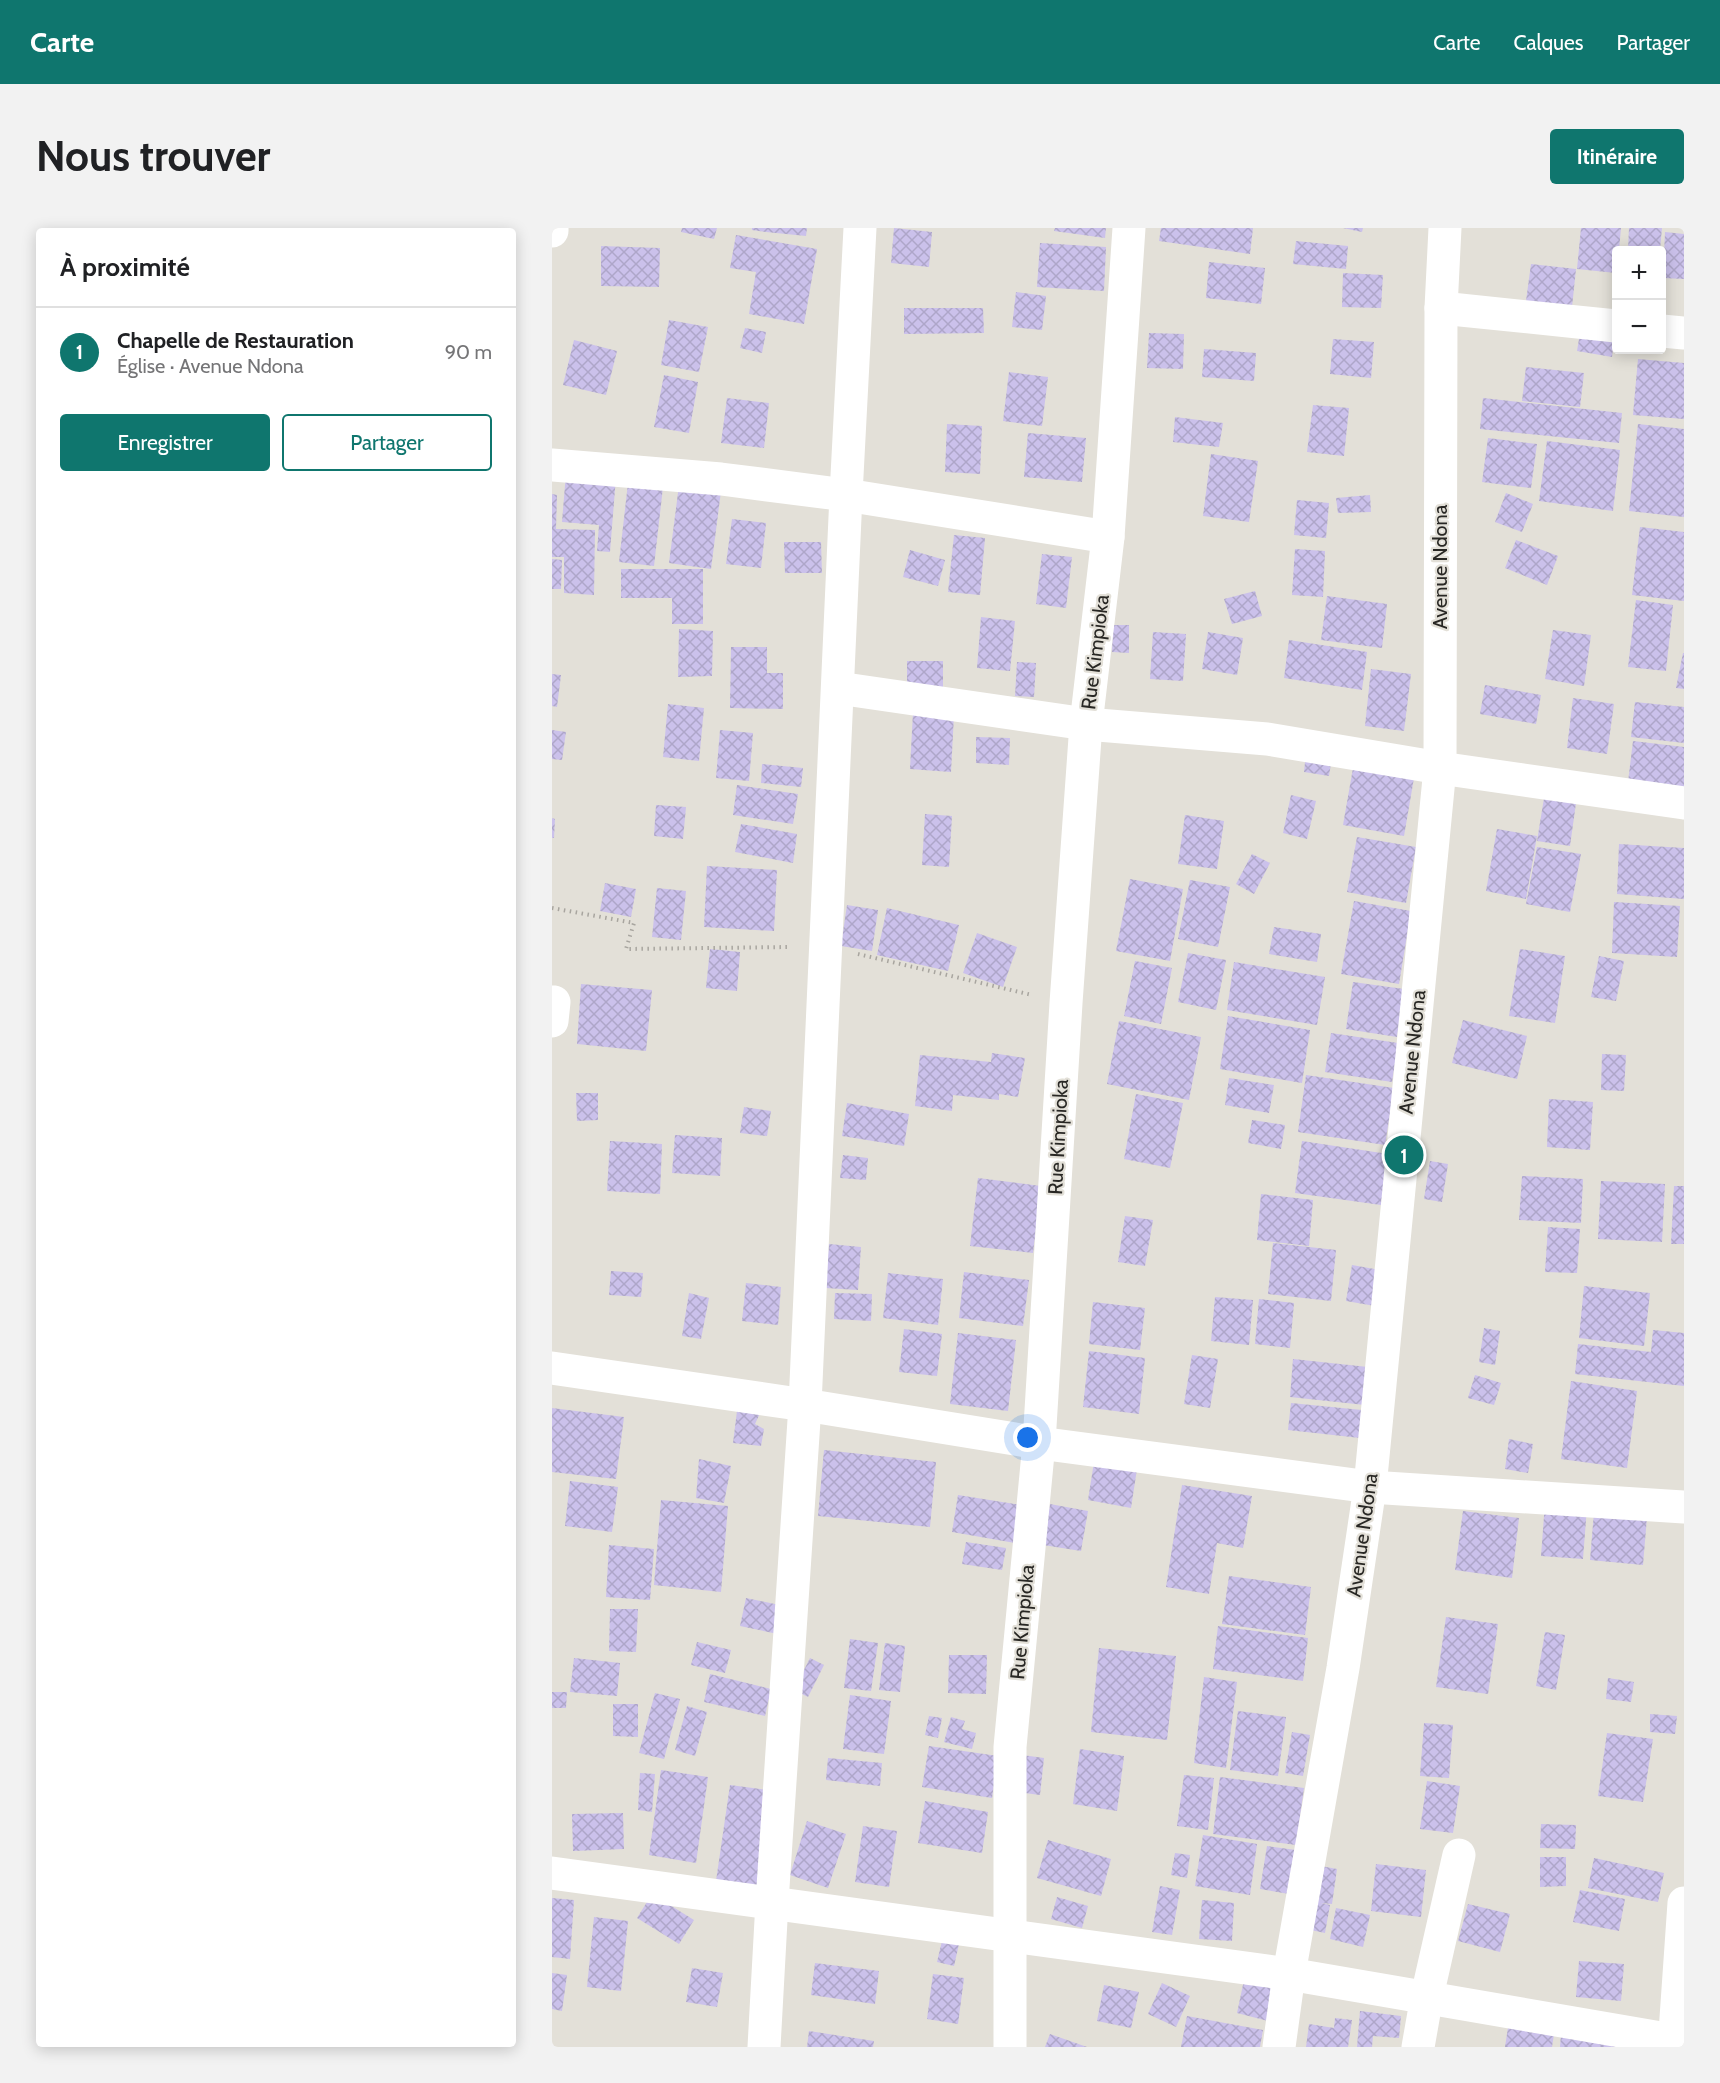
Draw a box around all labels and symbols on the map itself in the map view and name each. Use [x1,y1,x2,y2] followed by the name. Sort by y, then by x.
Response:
[1428,504,1452,629] street label: Avenue Ndona
[1076,593,1114,711] street label: Rue Kimpioka
[1394,988,1430,1115] street label: Avenue Ndona
[1043,1078,1073,1195] street label: Rue Kimpioka
[1384,1132,1424,1178] pin: 1
[1013,1423,1042,1452] your location
[1341,1471,1383,1598] street label: Avenue Ndona
[1005,1563,1039,1681] street label: Rue Kimpioka

